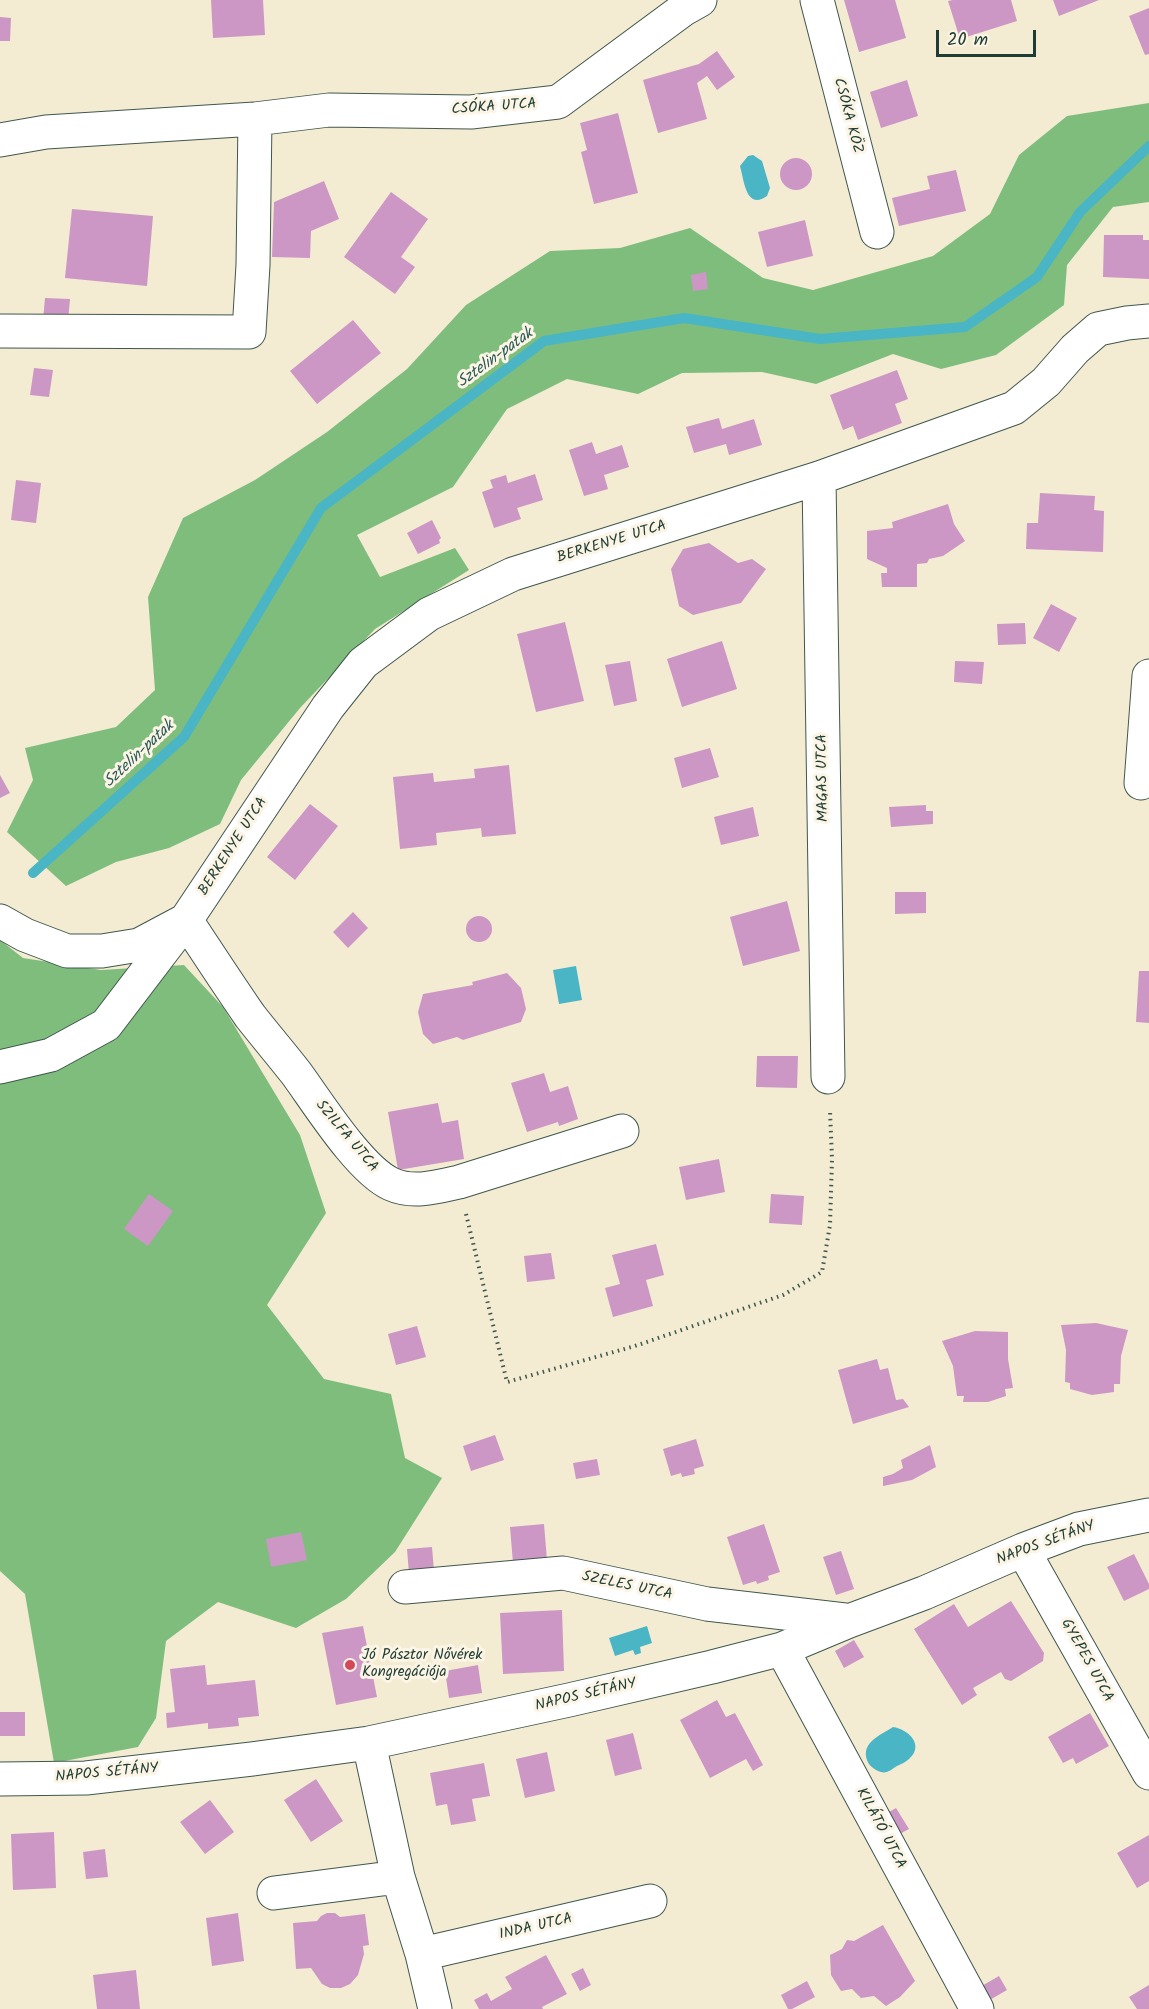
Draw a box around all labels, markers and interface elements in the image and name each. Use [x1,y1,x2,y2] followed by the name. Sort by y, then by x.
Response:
[939,18,1040,56] scale bar
[947,26,988,55] text: 20 m
[828,76,866,156] street label: CSÓKA KÖZ
[451,96,537,120] street label: CSÓKA UTCA
[454,325,538,393] water label: Sztelin-patak
[555,518,669,568] street label: BERKENYE UTCA
[101,718,179,792] water label: Sztelin-patak
[814,734,834,822] street label: MAGAS UTCA
[196,795,272,899] street label: BERKENYE UTCA
[311,1097,381,1177] street label: SZILFA UTCA
[994,1518,1098,1570] street label: NAPOS SÉTÁNY
[580,1569,674,1605] street label: SZELES UTCA
[1056,1616,1116,1706] street label: GYEPES UTCA
[362,1647,482,1682] place label: Jó Pásztor Nővérek Kongregációja
[343,1658,357,1672] marker: Jó Pásztor Nővérek Kongregációja
[534,1676,638,1716] street label: NAPOS SÉTÁNY
[55,1761,159,1787] street label: NAPOS SÉTÁNY
[851,1785,909,1873] street label: KILÁTÓ UTCA
[498,1911,574,1945] street label: INDA UTCA

